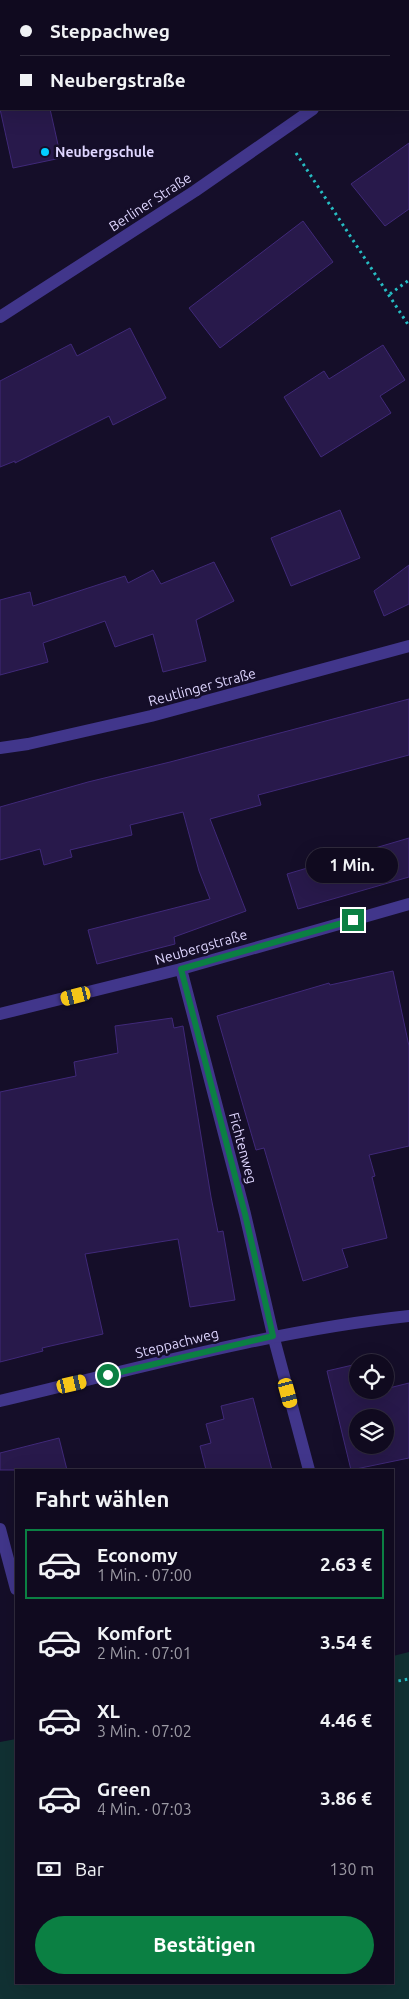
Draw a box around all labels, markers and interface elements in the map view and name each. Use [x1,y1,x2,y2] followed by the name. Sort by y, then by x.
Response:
[50,20,170,42] text: Steppachweg
[50,69,186,91] text: Neubergstraße
[55,144,154,160] place label: Neubergschule
[39,146,51,158] marker: Neubergschule
[106,169,194,235] street label: Berliner Straße
[146,665,258,709] street label: Reutlinger Straße
[307,848,399,882] callout: 1 Min.
[330,856,374,874] text: 1 Min.
[342,909,364,931] route end
[153,926,249,968] street label: Neubergstraße
[59,985,92,1007] car
[226,1111,260,1185] street label: Fichtenweg
[134,1325,220,1361] street label: Steppachweg
[349,1354,394,1454] map controls
[349,1354,394,1399] button: locate
[97,1364,119,1386] route start
[55,1373,88,1395] car
[276,1377,299,1409] car
[349,1409,394,1454] button: layers
[35,1486,169,1511] text: Fahrt wählen
[37,1542,82,1587] icon: car
[97,1544,178,1566] text: Economy
[320,1553,372,1575] text: 2.63 €
[97,1566,192,1584] text: 1 Min. · 07:00
[37,1620,82,1665] icon: car
[97,1622,172,1644] text: Komfort
[320,1631,372,1653] text: 3.54 €
[97,1644,192,1662] text: 2 Min. · 07:01
[37,1698,82,1743] icon: car
[97,1700,120,1722] text: XL
[320,1709,372,1731] text: 4.46 €
[97,1722,192,1740] text: 3 Min. · 07:02
[37,1776,82,1821] icon: car
[97,1778,151,1800] text: Green
[320,1787,372,1809] text: 3.86 €
[97,1800,192,1818] text: 4 Min. · 07:03
[35,1855,63,1883] icon: cash
[75,1858,104,1880] text: Bar
[329,1860,374,1878] text: 130 m
[35,1916,374,1974] button: Bestätigen

